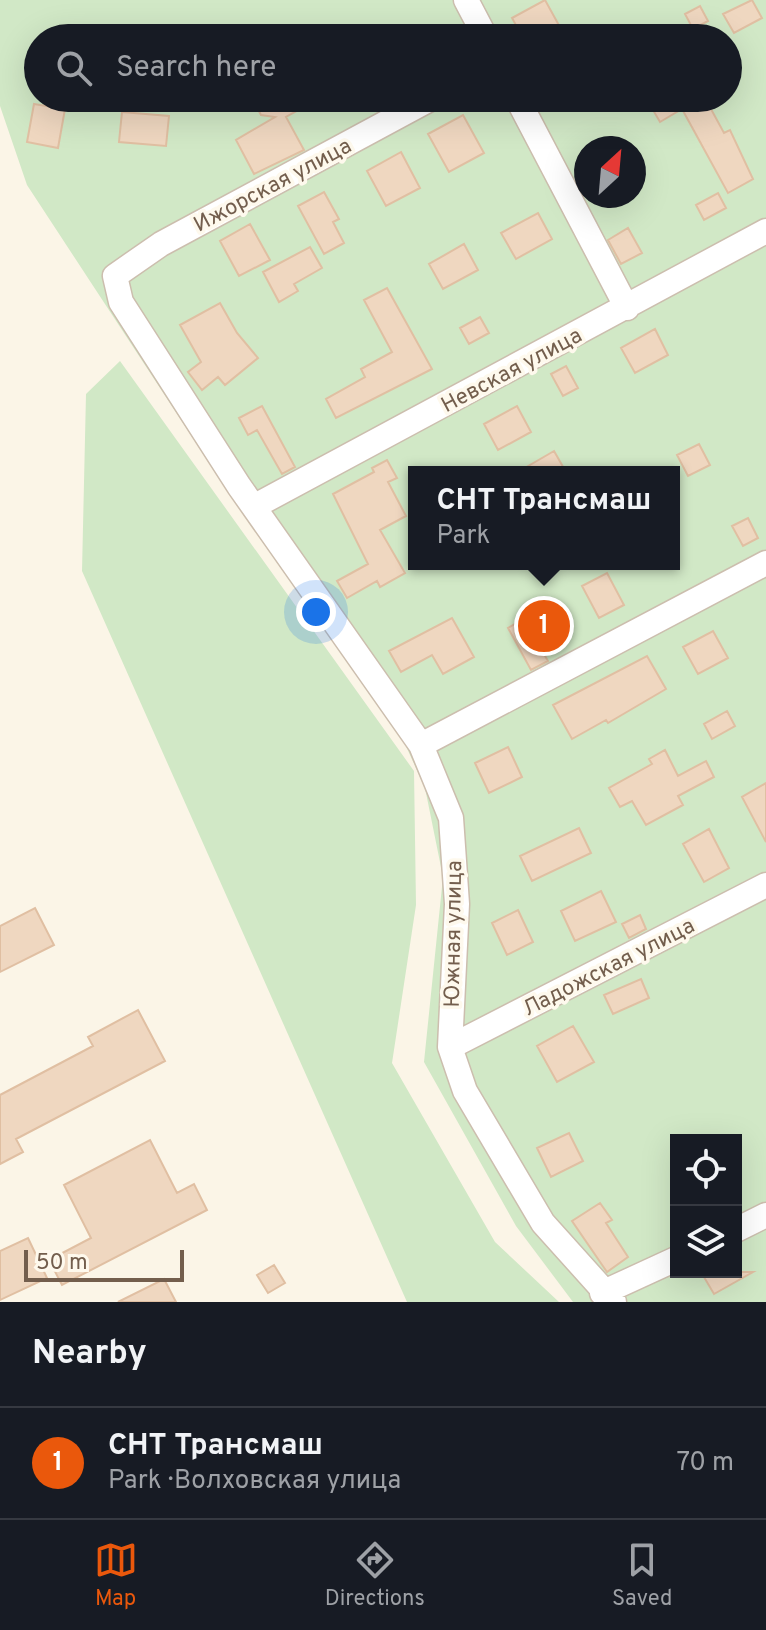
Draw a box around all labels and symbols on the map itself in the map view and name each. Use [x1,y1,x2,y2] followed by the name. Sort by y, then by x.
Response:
[190,133,357,239] street label: Ижорская улица
[574,136,646,208] north arrow
[437,323,587,420] street label: Невская улица
[296,592,336,632] your location
[518,596,570,656] pin: 1
[440,860,469,1008] street label: Южная улица
[519,913,700,1023] street label: Ладожская улица
[24,1246,184,1282] scale bar

